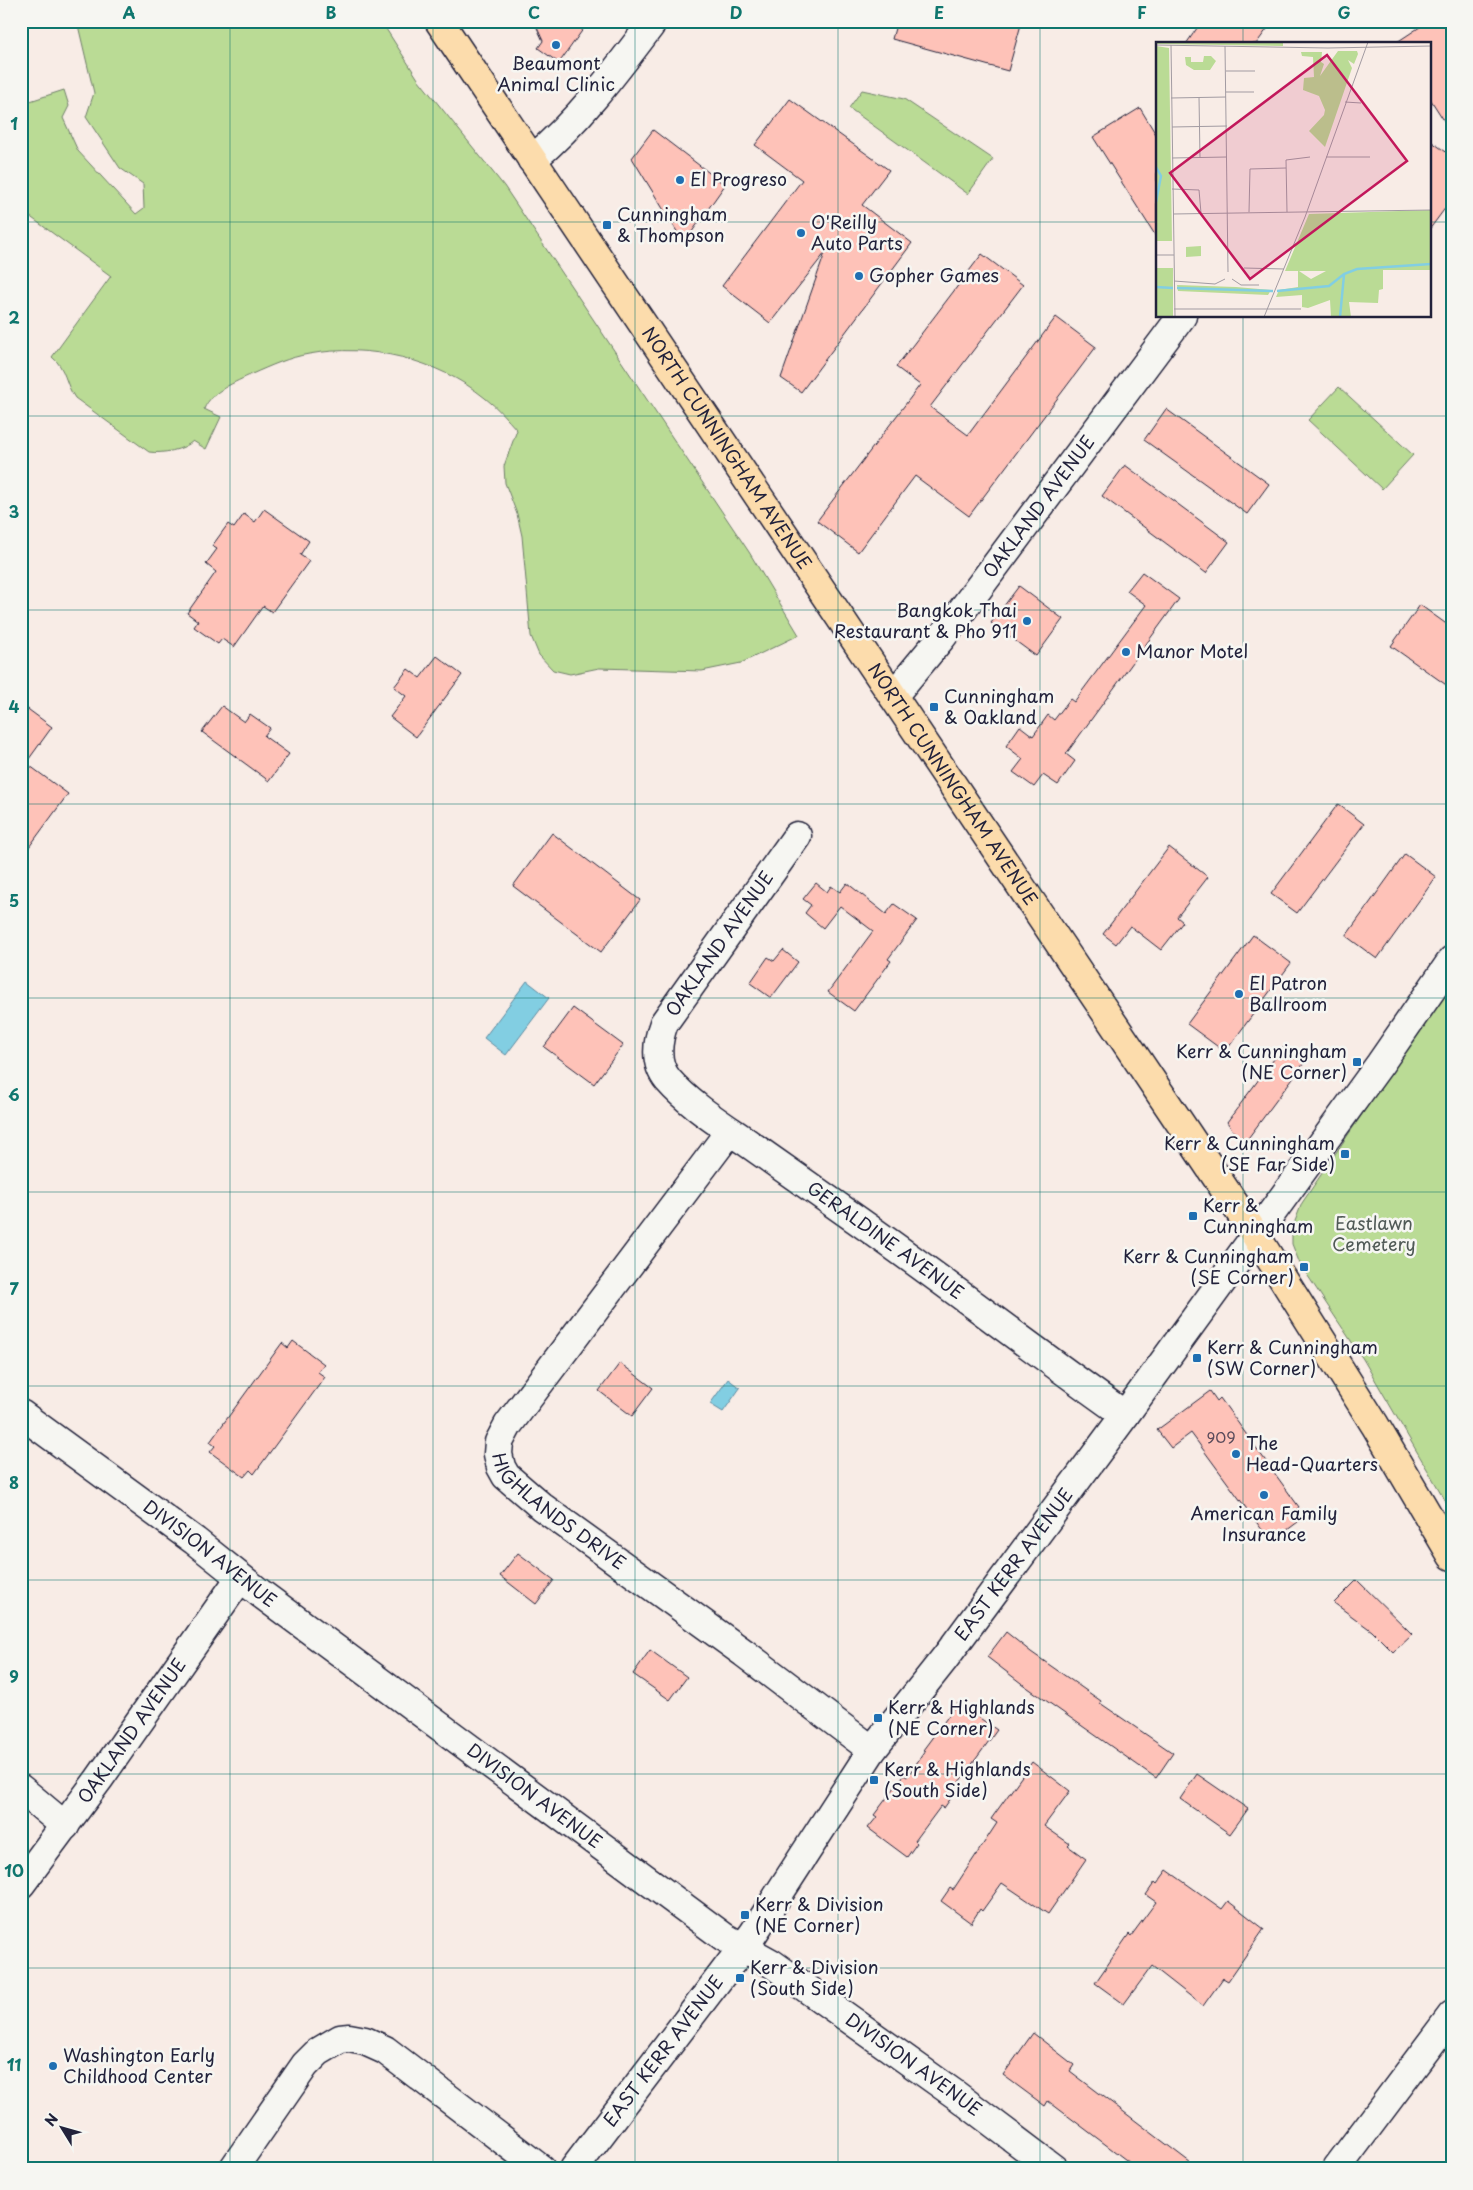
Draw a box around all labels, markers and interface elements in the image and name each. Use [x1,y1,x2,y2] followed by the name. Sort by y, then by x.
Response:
[123,0,136,24] text: A
[326,0,337,24] text: B
[528,0,540,24] text: C
[730,0,742,24] text: D
[934,0,944,24] text: E
[1137,0,1147,24] text: F
[1337,0,1351,24] text: G
[550,39,562,51] marker: Beaumont Animal Clinic
[1156,42,1430,318] inset map
[497,49,615,97] place label: Beaumont Animal Clinic
[10,111,18,135] text: 1
[690,165,787,192] place label: El Progreso
[674,174,686,186] marker: El Progreso
[617,200,727,248] place label: Cunningham & Thompson
[811,208,903,256] place label: O'Reilly Auto Parts
[601,219,613,231] marker: Cunningham & Thompson
[795,227,807,239] marker: O'Reilly Auto Parts
[869,261,999,288] place label: Gopher Games
[853,270,865,282] marker: Gopher Games
[8,305,20,329] text: 2
[636,321,819,574] street label: NORTH CUNNINGHAM AVENUE
[976,429,1100,583] street label: OAKLAND AVENUE
[9,499,19,523] text: 3
[834,596,1017,644] place label: Bangkok Thai Restaurant & Pho 911
[1021,615,1033,627] marker: Bangkok Thai Restaurant & Pho 911
[1136,637,1248,664] place label: Manor Motel
[1120,646,1132,658] marker: Manor Motel
[862,657,1045,910] street label: NORTH CUNNINGHAM AVENUE
[944,682,1054,730] place label: Cunningham & Oakland
[9,694,20,718] text: 4
[928,701,940,713] marker: Cunningham & Oakland
[658,865,779,1021] street label: OAKLAND AVENUE
[9,888,19,912] text: 5
[1249,969,1327,1017] place label: El Patron Ballroom
[1233,988,1245,1000] marker: El Patron Ballroom
[1176,1037,1347,1085] place label: Kerr & Cunningham (NE Corner)
[1351,1056,1363,1068] marker: Kerr & Cunningham (NE Corner)
[8,1082,20,1106] text: 6
[1164,1129,1335,1177] place label: Kerr & Cunningham (SE Far Side)
[1339,1148,1351,1160] marker: Kerr & Cunningham (SE Far Side)
[802,1174,970,1305] street label: GERALDINE AVENUE
[1203,1191,1313,1239] place label: Kerr & Cunningham
[1332,1209,1416,1257] park label: Eastlawn Cemetery
[1187,1210,1199,1222] marker: Kerr & Cunningham
[1123,1242,1294,1290] place label: Kerr & Cunningham (SE Corner)
[1298,1261,1310,1273] marker: Kerr & Cunningham (SE Corner)
[9,1276,19,1300] text: 7
[1207,1333,1378,1381] place label: Kerr & Cunningham (SW Corner)
[1191,1352,1203,1364] marker: Kerr & Cunningham (SW Corner)
[1206,1425,1236,1448] house number: 909
[1246,1429,1378,1477] place label: The Head-Quarters
[1230,1448,1242,1460] marker: The Head-Quarters
[486,1450,632,1575] street label: HIGHLANDS DRIVE
[9,1470,19,1494] text: 8
[947,1482,1079,1646] street label: EAST KERR AVENUE
[1258,1489,1270,1501] marker: American Family Insurance
[138,1493,283,1613] street label: DIVISION AVENUE
[1191,1499,1337,1547] place label: American Family Insurance
[70,1652,192,1809] street label: OAKLAND AVENUE
[9,1664,19,1688] text: 9
[888,1693,1035,1741] place label: Kerr & Highlands (NE Corner)
[872,1712,884,1724] marker: Kerr & Highlands (NE Corner)
[462,1736,608,1854] street label: DIVISION AVENUE
[884,1755,1031,1803] place label: Kerr & Highlands (South Side)
[868,1774,880,1786] marker: Kerr & Highlands (South Side)
[4,1858,24,1882] text: 10
[755,1890,884,1938] place label: Kerr & Division (NE Corner)
[739,1909,751,1921] marker: Kerr & Division (NE Corner)
[750,1953,879,2001] place label: Kerr & Division (South Side)
[596,1969,729,2132] street label: EAST KERR AVENUE
[734,1972,746,1984] marker: Kerr & Division (South Side)
[841,2005,988,2122] street label: DIVISION AVENUE
[63,2041,215,2089] place label: Washington Early Childhood Center
[7,2052,21,2076] text: 11
[47,2060,59,2072] marker: Washington Early Childhood Center
[38,2102,88,2152] north arrow
[39,2109,63,2131] text: N

